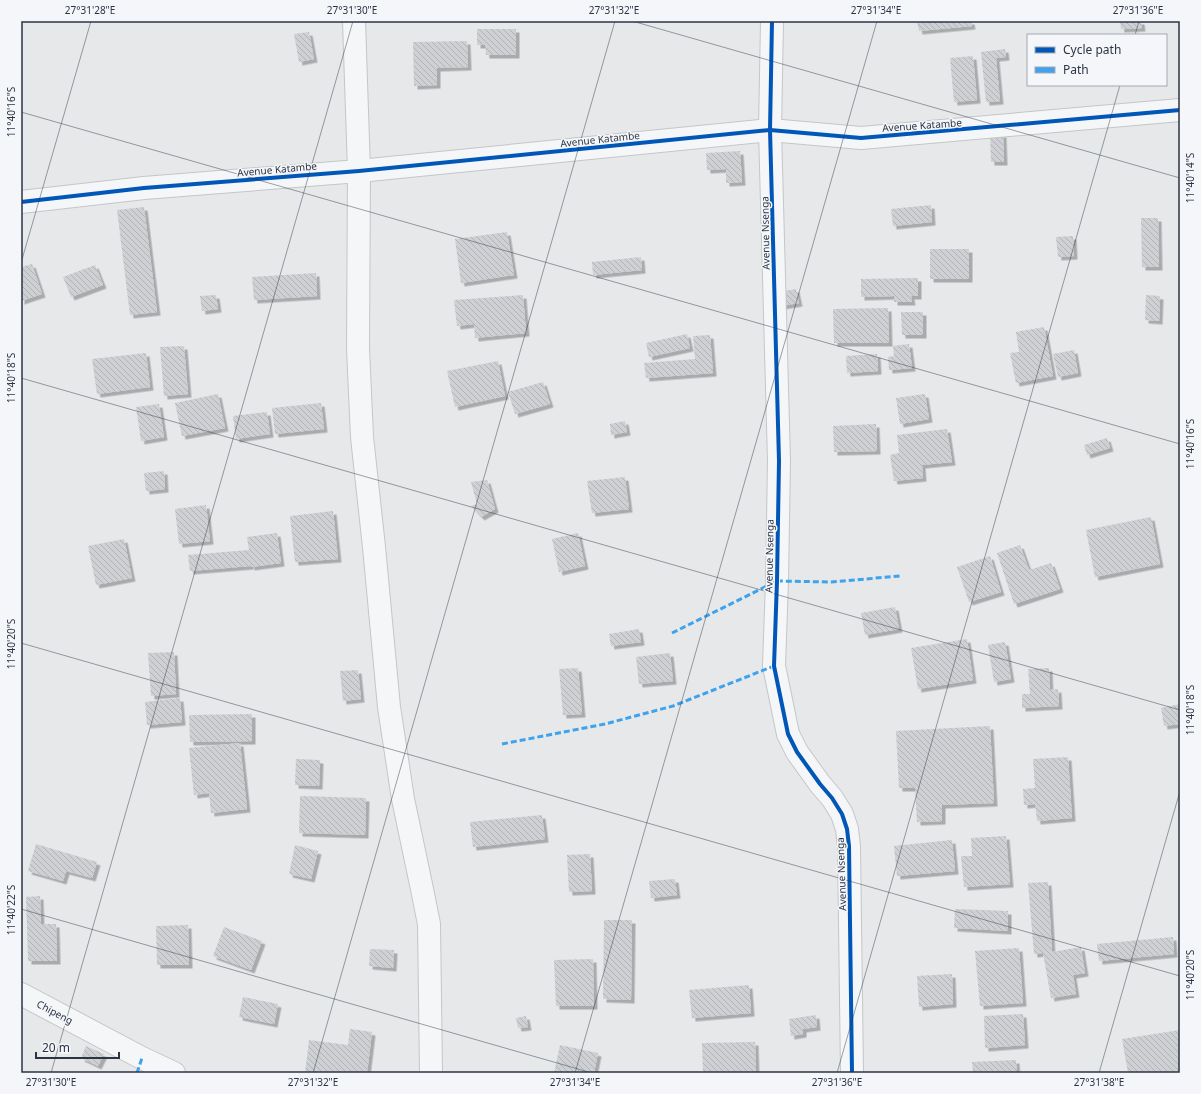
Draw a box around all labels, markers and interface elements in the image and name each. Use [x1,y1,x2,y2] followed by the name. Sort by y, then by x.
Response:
[65,3,115,17] text: 27°31'28"E
[327,3,377,17] text: 27°31'30"E
[589,3,639,17] text: 27°31'32"E
[851,3,901,17] text: 27°31'34"E
[1113,3,1163,17] text: 27°31'36"E
[1027,34,1167,86] legend
[1063,41,1121,58] text: Cycle path
[1063,61,1089,78] text: Path
[4,86,18,137] text: 11°40'16"S
[882,115,963,135] street label: Avenue Katambe
[560,128,641,150] street label: Avenue Katambe
[1183,152,1197,203] text: 11°40'14"S
[237,159,318,179] street label: Avenue Katambe
[757,196,773,270] street label: Avenue Nsenga
[4,352,18,403] text: 11°40'18"S
[1183,418,1197,469] text: 11°40'16"S
[761,519,777,593] street label: Avenue Nsenga
[4,618,18,669] text: 11°40'20"S
[1183,684,1197,735] text: 11°40'18"S
[833,837,849,911] street label: Avenue Nsenga
[4,884,18,935] text: 11°40'22"S
[1183,949,1197,1000] text: 11°40'20"S
[34,997,76,1027] street label: Chipeng
[36,1034,119,1060] scale bar
[42,1039,70,1056] text: 20 m
[26,1075,76,1089] text: 27°31'30"E
[288,1075,338,1089] text: 27°31'32"E
[550,1075,600,1089] text: 27°31'34"E
[812,1075,862,1089] text: 27°31'36"E
[1074,1075,1124,1089] text: 27°31'38"E

